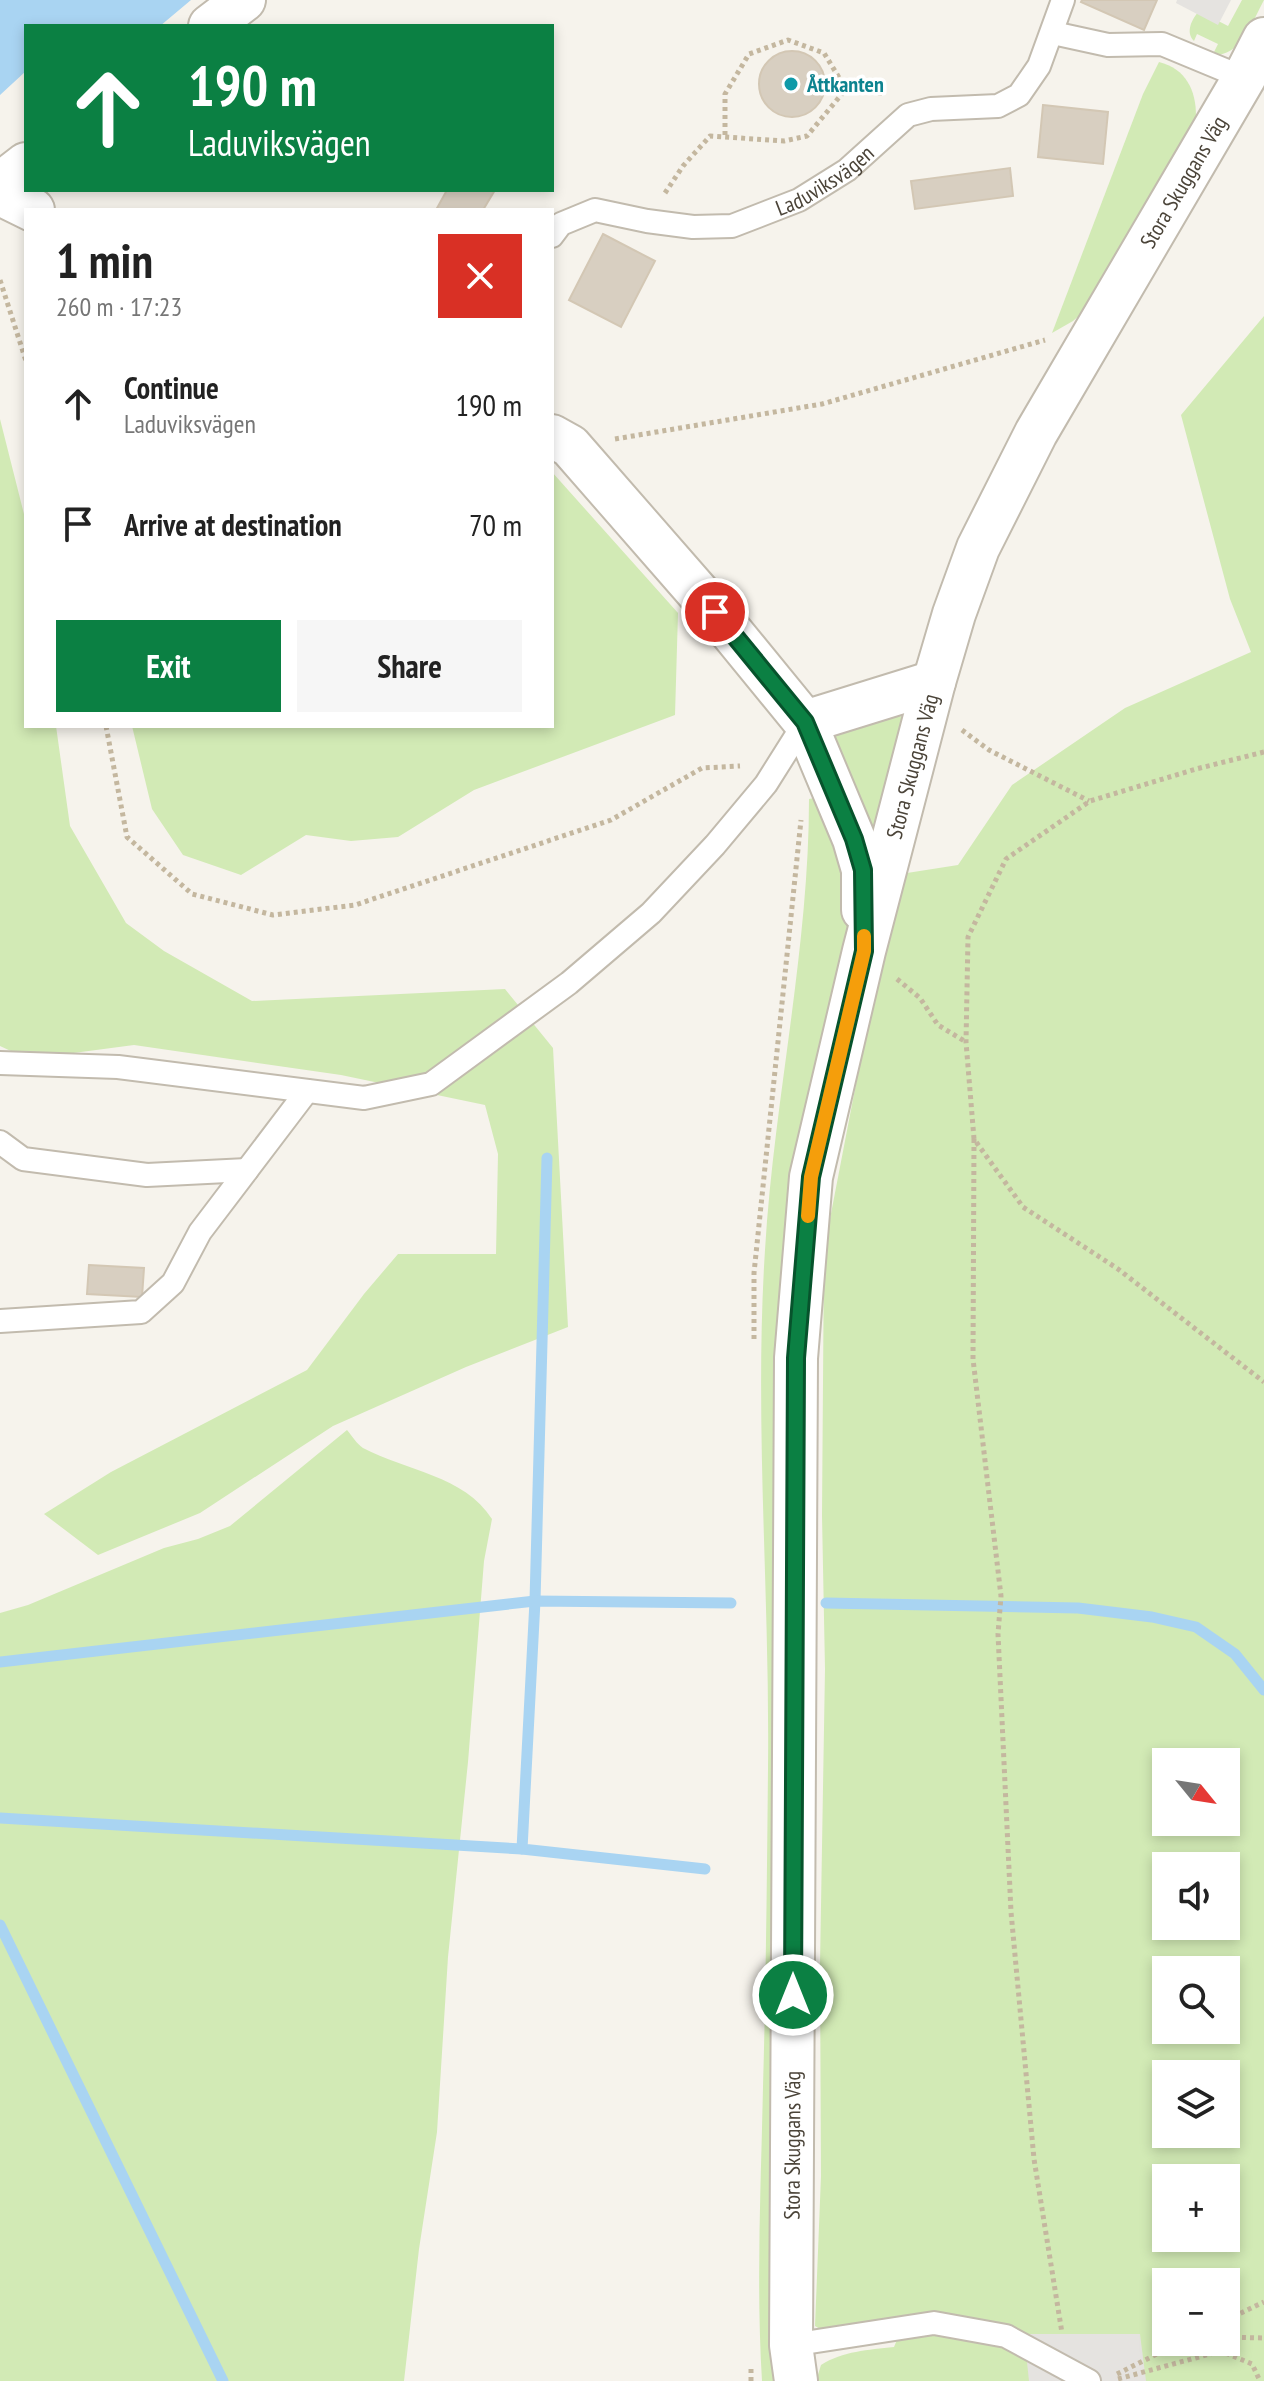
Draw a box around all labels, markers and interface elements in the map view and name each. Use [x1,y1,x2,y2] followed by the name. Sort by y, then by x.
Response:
[188,49,317,121] text: 190 m
[56,56,160,160] icon: ahead
[806,70,884,98] place label: Åttkanten
[782,75,800,93] marker: Åttkanten
[1133,111,1233,253] street label: Stora Skuggans Väg
[188,119,371,166] text: Laduviksvägen
[772,139,879,222] street label: Laduviksvägen
[56,229,153,291] text: 1 min
[438,234,522,318] button: close
[56,290,182,323] text: 260 m · 17:23
[124,368,219,407] text: Continue
[56,382,100,426] icon: ahead
[456,385,522,424] text: 190 m
[124,407,256,440] text: Laduviksvägen
[56,502,100,546] icon: arrive
[124,505,342,544] text: Arrive at destination
[469,505,522,544] text: 70 m
[681,578,749,646] pin
[693,590,737,634] icon: arrive
[56,620,281,712] button: Exit
[297,620,522,712] button: Share
[880,691,944,842] street label: Stora Skuggans Väg
[1152,1748,1240,1836] north arrow
[1152,1748,1240,2356] map controls
[1152,1852,1240,1940] button: sound
[751,1953,835,2037] position arrow
[1152,1956,1240,2044] button: search
[1152,2060,1240,2148] button: layers
[778,2071,806,2220] street label: Stora Skuggans Väg
[1152,2164,1240,2252] button: +
[1152,2268,1240,2356] button: −

